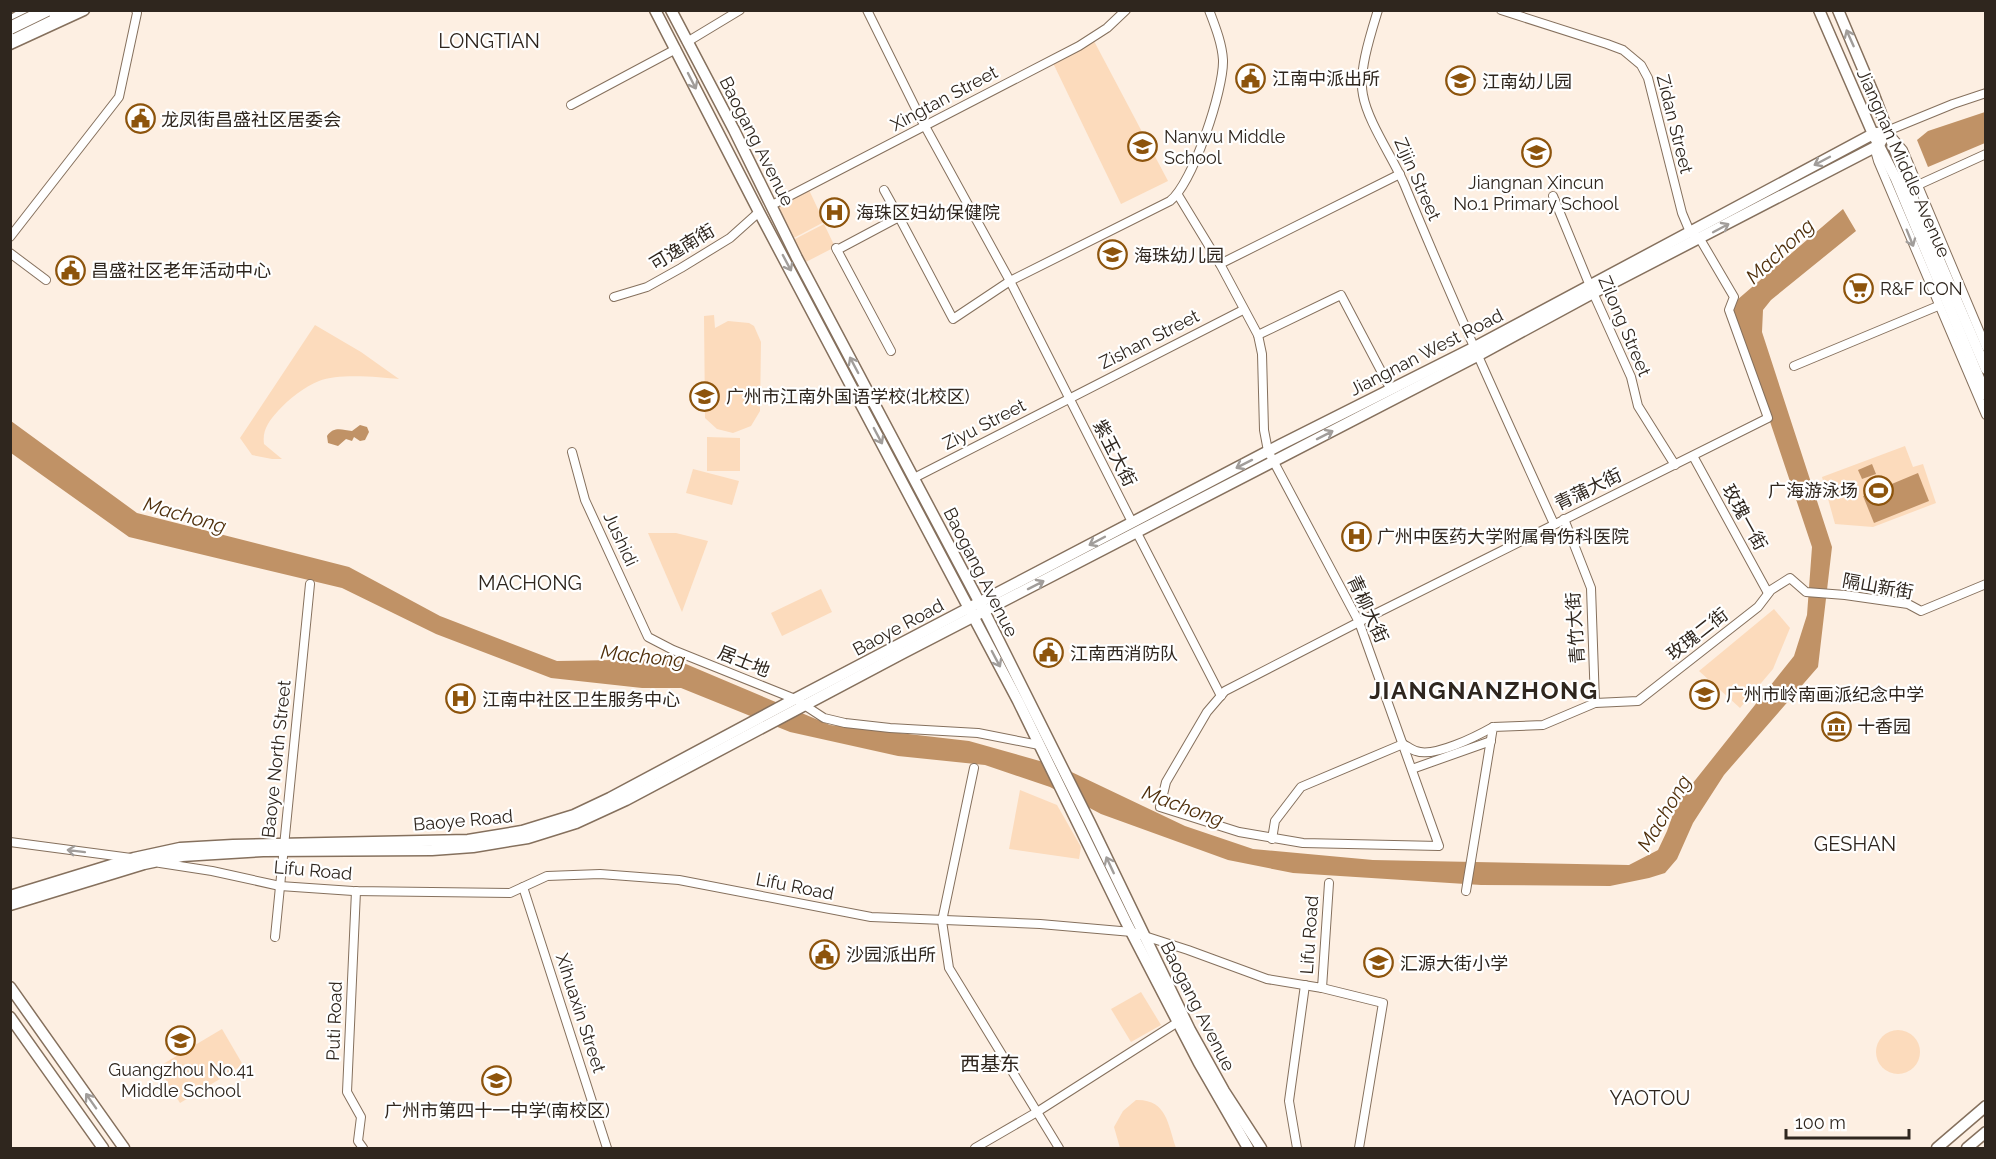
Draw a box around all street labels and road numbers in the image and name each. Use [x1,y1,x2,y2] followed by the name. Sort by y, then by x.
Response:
[887,61,1001,135] street label: Xingtan Street
[1853,65,1955,261] street label: Jiangnan Middle Avenue
[1653,72,1697,176] street label: Zidan Street
[715,73,799,210] street label: Baogang Avenue
[1390,134,1446,224] street label: Zijin Street
[646,219,718,275] street label: 可逸南街
[1594,273,1656,379] street label: Zilong Street
[1346,304,1506,400] street label: Jiangnan West Road
[1096,305,1202,373] street label: Zishan Street
[939,394,1029,454] street label: Ziyu Street
[1089,416,1141,490] street label: 紫玉大街
[1551,464,1625,514] street label: 青蒲大街
[1718,480,1772,554] street label: 玫瑰一街
[939,504,1023,641] street label: Baogang Avenue
[599,509,643,569] street label: Jushidi
[1841,569,1915,603] street label: 隔山新街
[1343,572,1393,646] street label: 青柳大街
[1562,591,1588,665] street label: 青竹大街
[849,594,947,660] street label: Baoye Road
[1662,604,1732,664] street label: 玫瑰二街
[715,641,773,681] street label: 居士地
[257,679,295,839] street label: Baoye North Street
[412,805,514,835] street label: Baoye Road
[273,856,353,884] street label: Lifu Road
[754,868,836,904] street label: Lifu Road
[1296,895,1322,975] street label: Lifu Road
[1156,938,1240,1075] street label: Baogang Avenue
[552,951,610,1075] street label: Xihuaxin Street
[322,981,346,1061] street label: Puti Road

